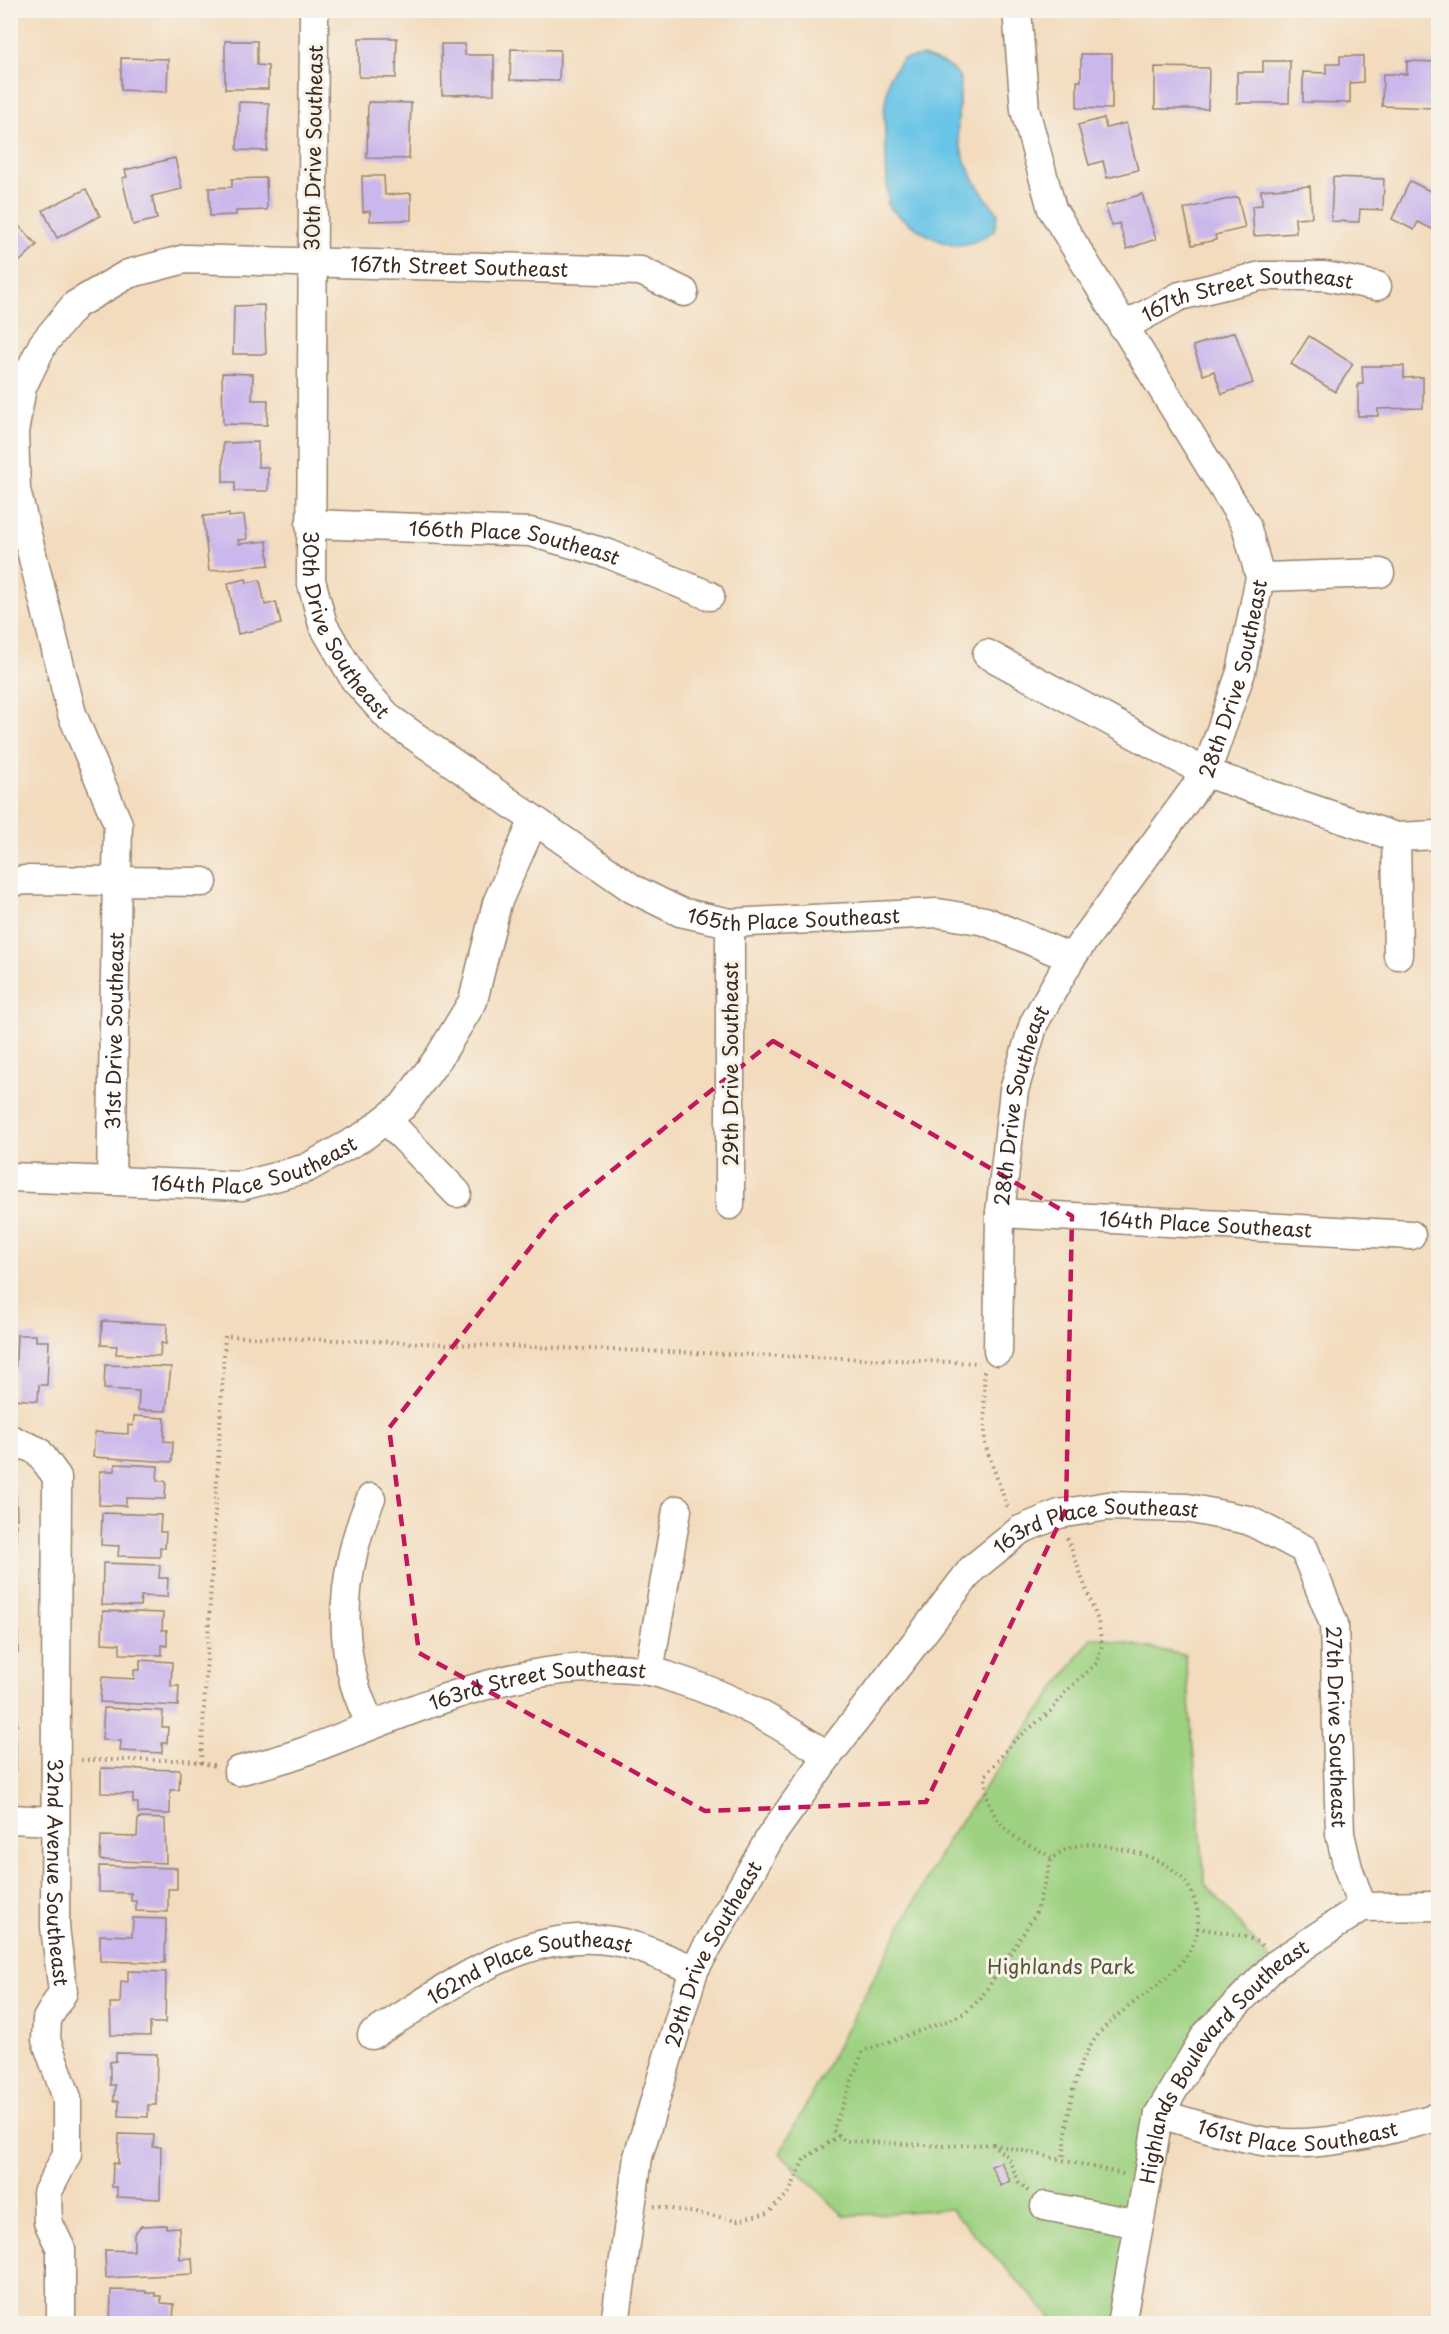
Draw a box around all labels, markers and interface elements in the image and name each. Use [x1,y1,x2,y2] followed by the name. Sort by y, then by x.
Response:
[296,45,330,251] street label: 30th Drive Southeast
[350,248,569,284] street label: 167th Street Southeast
[1136,261,1356,329] street label: 167th Street Southeast
[408,513,625,572] street label: 166th Place Southeast
[296,531,398,725] street label: 30th Drive Southeast
[1190,577,1274,782] street label: 28th Drive Southeast
[684,899,900,938] street label: 165th Place Southeast
[97,932,131,1130] street label: 31st Drive Southeast
[715,962,745,1166] street label: 29th Drive Southeast
[986,999,1056,1207] street label: 28th Drive Southeast
[151,1128,362,1201] street label: 164th Place Southeast
[1099,1203,1313,1245] street label: 164th Place Southeast
[986,1491,1201,1561] street label: 163rd Place Southeast
[1319,1625,1355,1828] street label: 27th Drive Southeast
[425,1653,648,1718] street label: 163rd Street Southeast
[40,1758,77,1988] street label: 32nd Avenue Southeast
[657,1855,769,2051] street label: 29th Drive Southeast
[421,1924,636,2012] street label: 162nd Place Southeast
[1132,1932,1315,2186] street label: Highlands Boulevard Southeast
[987,1951,1135,1981] park label: Highlands Park
[1194,2111,1401,2158] street label: 161st Place Southeast

